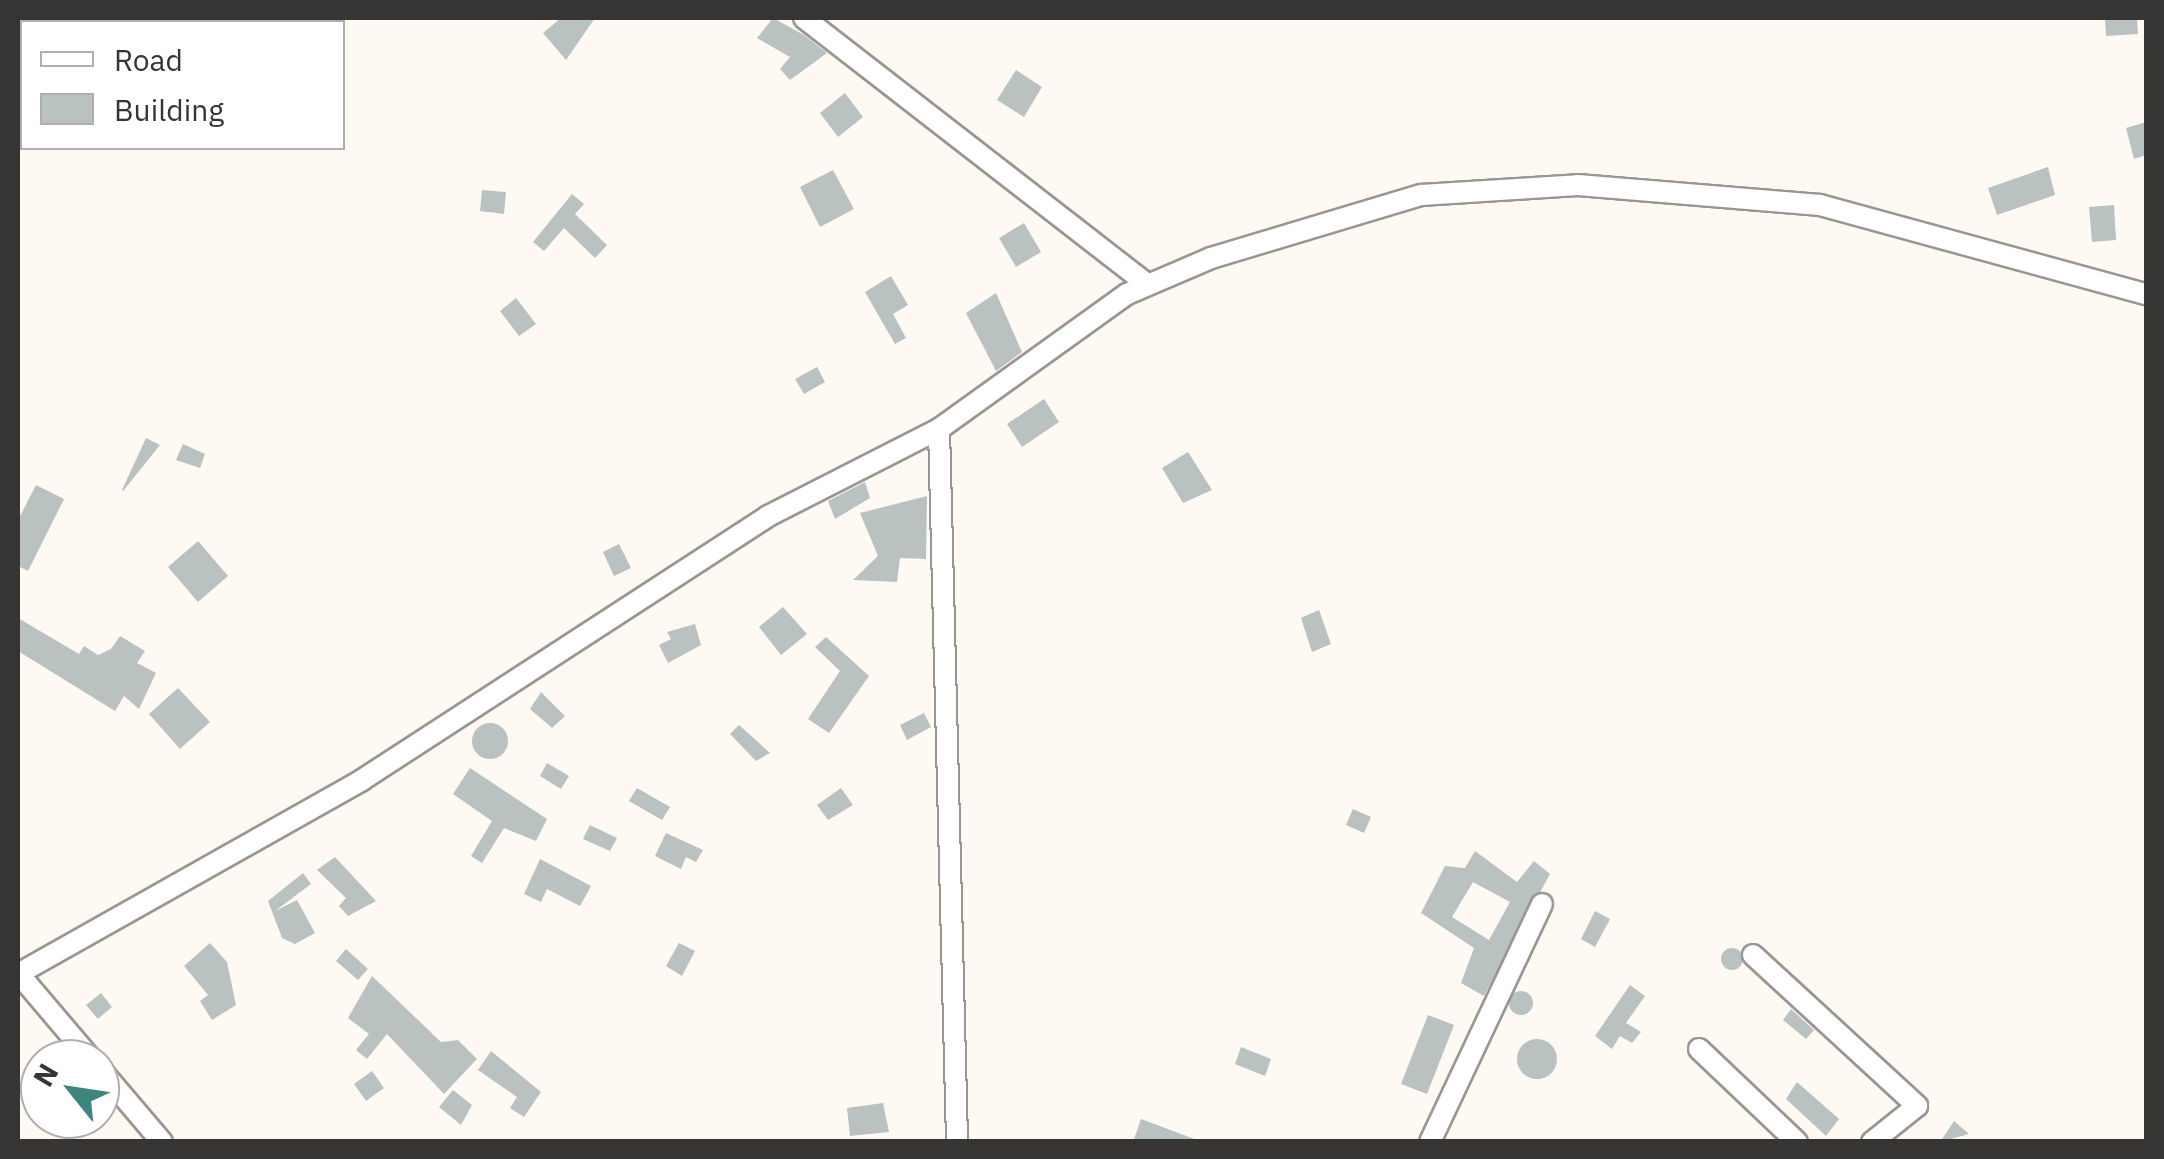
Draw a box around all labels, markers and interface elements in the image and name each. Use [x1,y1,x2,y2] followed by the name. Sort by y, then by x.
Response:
[20,20,345,150] legend
[114,40,183,79] text: Road
[114,90,224,129] text: Building
[20,1039,120,1139] north arrow
[24,1057,66,1093] text: N

